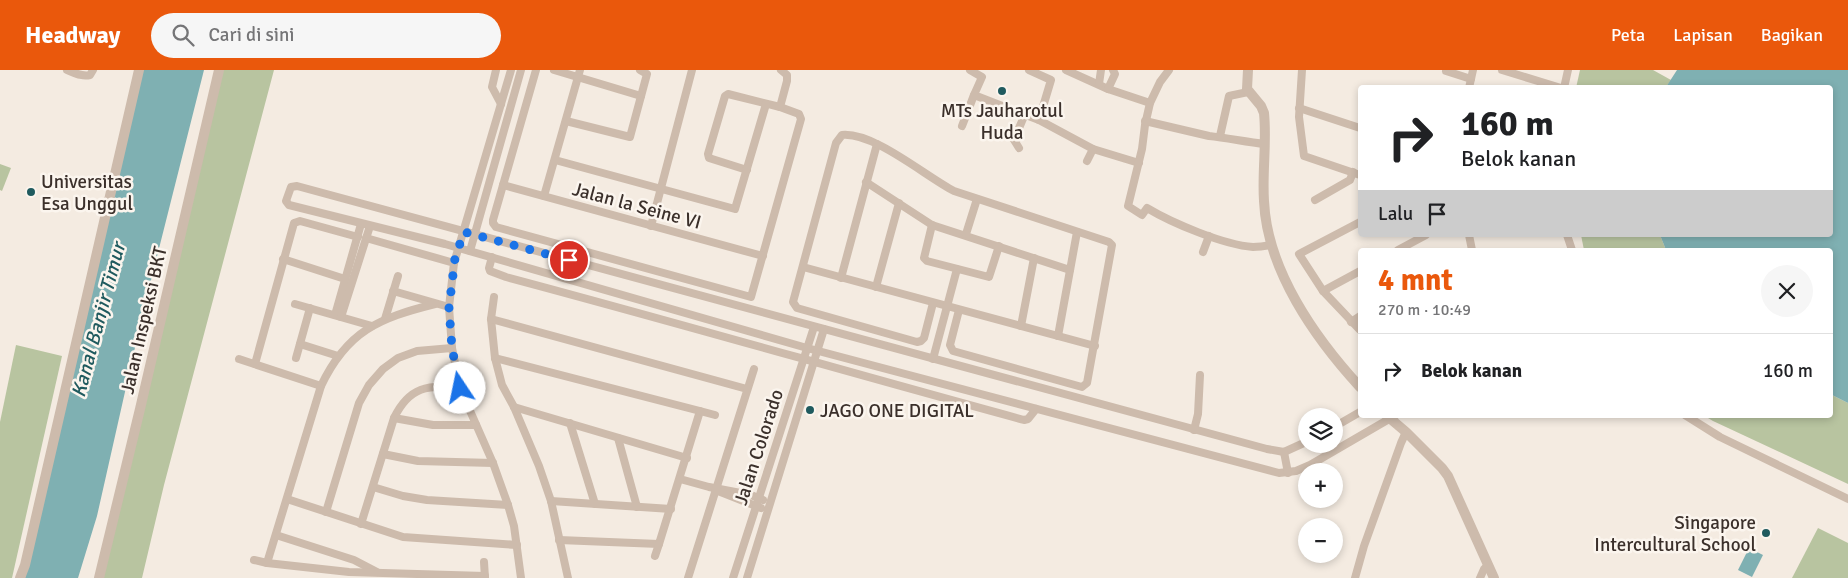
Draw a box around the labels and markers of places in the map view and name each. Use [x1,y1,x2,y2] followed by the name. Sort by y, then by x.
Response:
[996,85,1008,97] marker: MTs Jauharotul Huda
[941,99,1063,145] place label: MTs Jauharotul Huda
[41,170,133,216] place label: Universitas Esa Unggul
[25,186,37,198] marker: Universitas Esa Unggul
[548,239,590,281] pin
[820,399,974,423] place label: JAGO ONE DIGITAL
[804,404,816,416] marker: JAGO ONE DIGITAL
[1594,511,1756,557] place label: Singapore Intercultural School
[1760,527,1772,539] marker: Singapore Intercultural School

